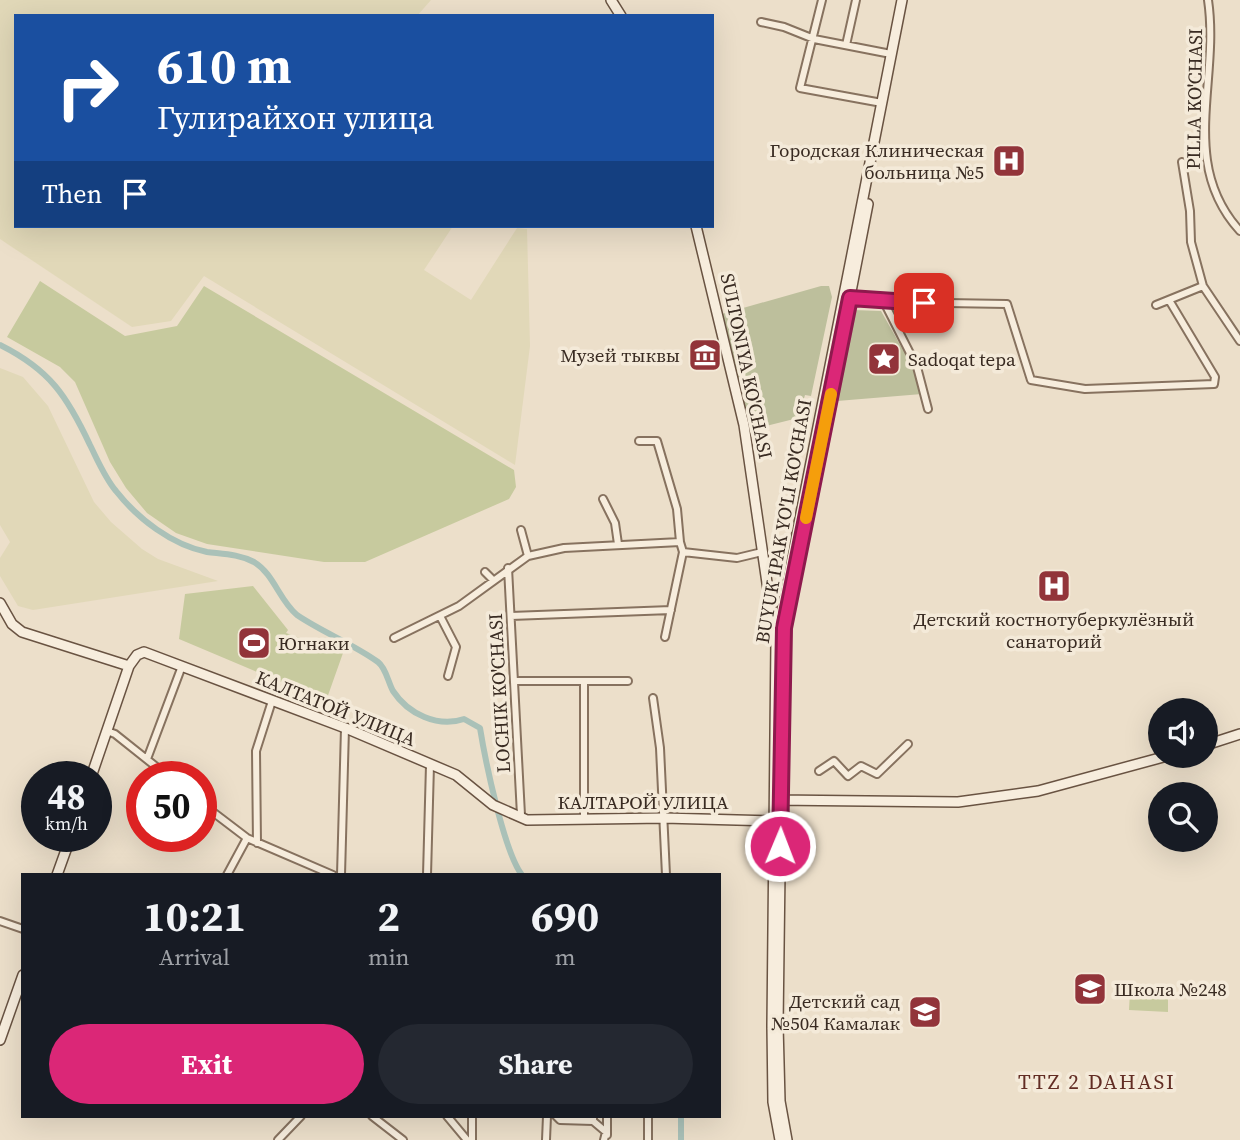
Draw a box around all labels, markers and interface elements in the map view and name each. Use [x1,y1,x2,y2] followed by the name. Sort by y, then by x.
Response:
[1180,28,1208,170] street label: PILLA KO'CHASI
[157,32,292,99] text: 610 m
[42,42,133,133] icon: right
[157,96,434,140] text: Гулирайхон улица
[770,137,984,185] place label: Городская Клиническая больница №5
[990,142,1028,180] hospital icon: Городская Клиническая больница №5
[116,175,154,213] icon: arrive
[42,176,102,212] text: Then
[715,271,779,461] street label: SULTONIYA KO'CHASI
[894,273,954,333] pin
[905,284,943,322] icon: arrive
[686,336,724,374] museum icon: Музей тыквы
[865,340,903,378] place icon: Sadoqat tepa
[560,342,680,368] place label: Музей тыквы
[908,346,1016,372] place label: Sadoqat tepa
[749,397,817,645] street label: BUYUK IPAK YO'LI KO'CHASI
[1035,567,1073,605] hospital icon: Детский костнотуберкулёзный санаторий
[914,606,1194,654] place label: Детский костнотуберкулёзный санаторий
[482,613,516,773] street label: LOCHIK KO'CHASI
[235,624,273,662] sports icon: Югнаки
[278,630,350,656] place label: Югнаки
[252,664,420,752] street label: КАЛТАТОЙ УЛИЦА
[1148,698,1218,852] map controls
[1148,698,1218,768] button: sound
[126,761,217,852] speed limit sign: 50
[48,773,85,821] text: 48
[1148,782,1218,852] button: search
[557,789,729,815] street label: КАЛТАРОЙ УЛИЦА
[743,809,817,883] position arrow
[45,811,88,836] text: km/h
[143,887,246,945] text: 10:21
[377,887,400,945] text: 2
[531,887,599,945] text: 690
[159,941,230,973] text: Arrival
[368,941,409,973] text: min
[555,941,576,973] text: m
[1071,970,1109,1008] school or university icon: Школа №248
[1114,976,1227,1002] place label: Школа №248
[771,988,900,1036] place label: Детский сад №504 Камалак
[906,993,944,1031] school or university icon: Детский сад №504 Камалак
[49,1024,364,1104] button: Exit
[378,1024,693,1104] button: Share
[1018,1067,1176,1096] district label: TTZ 2 DAHASI

